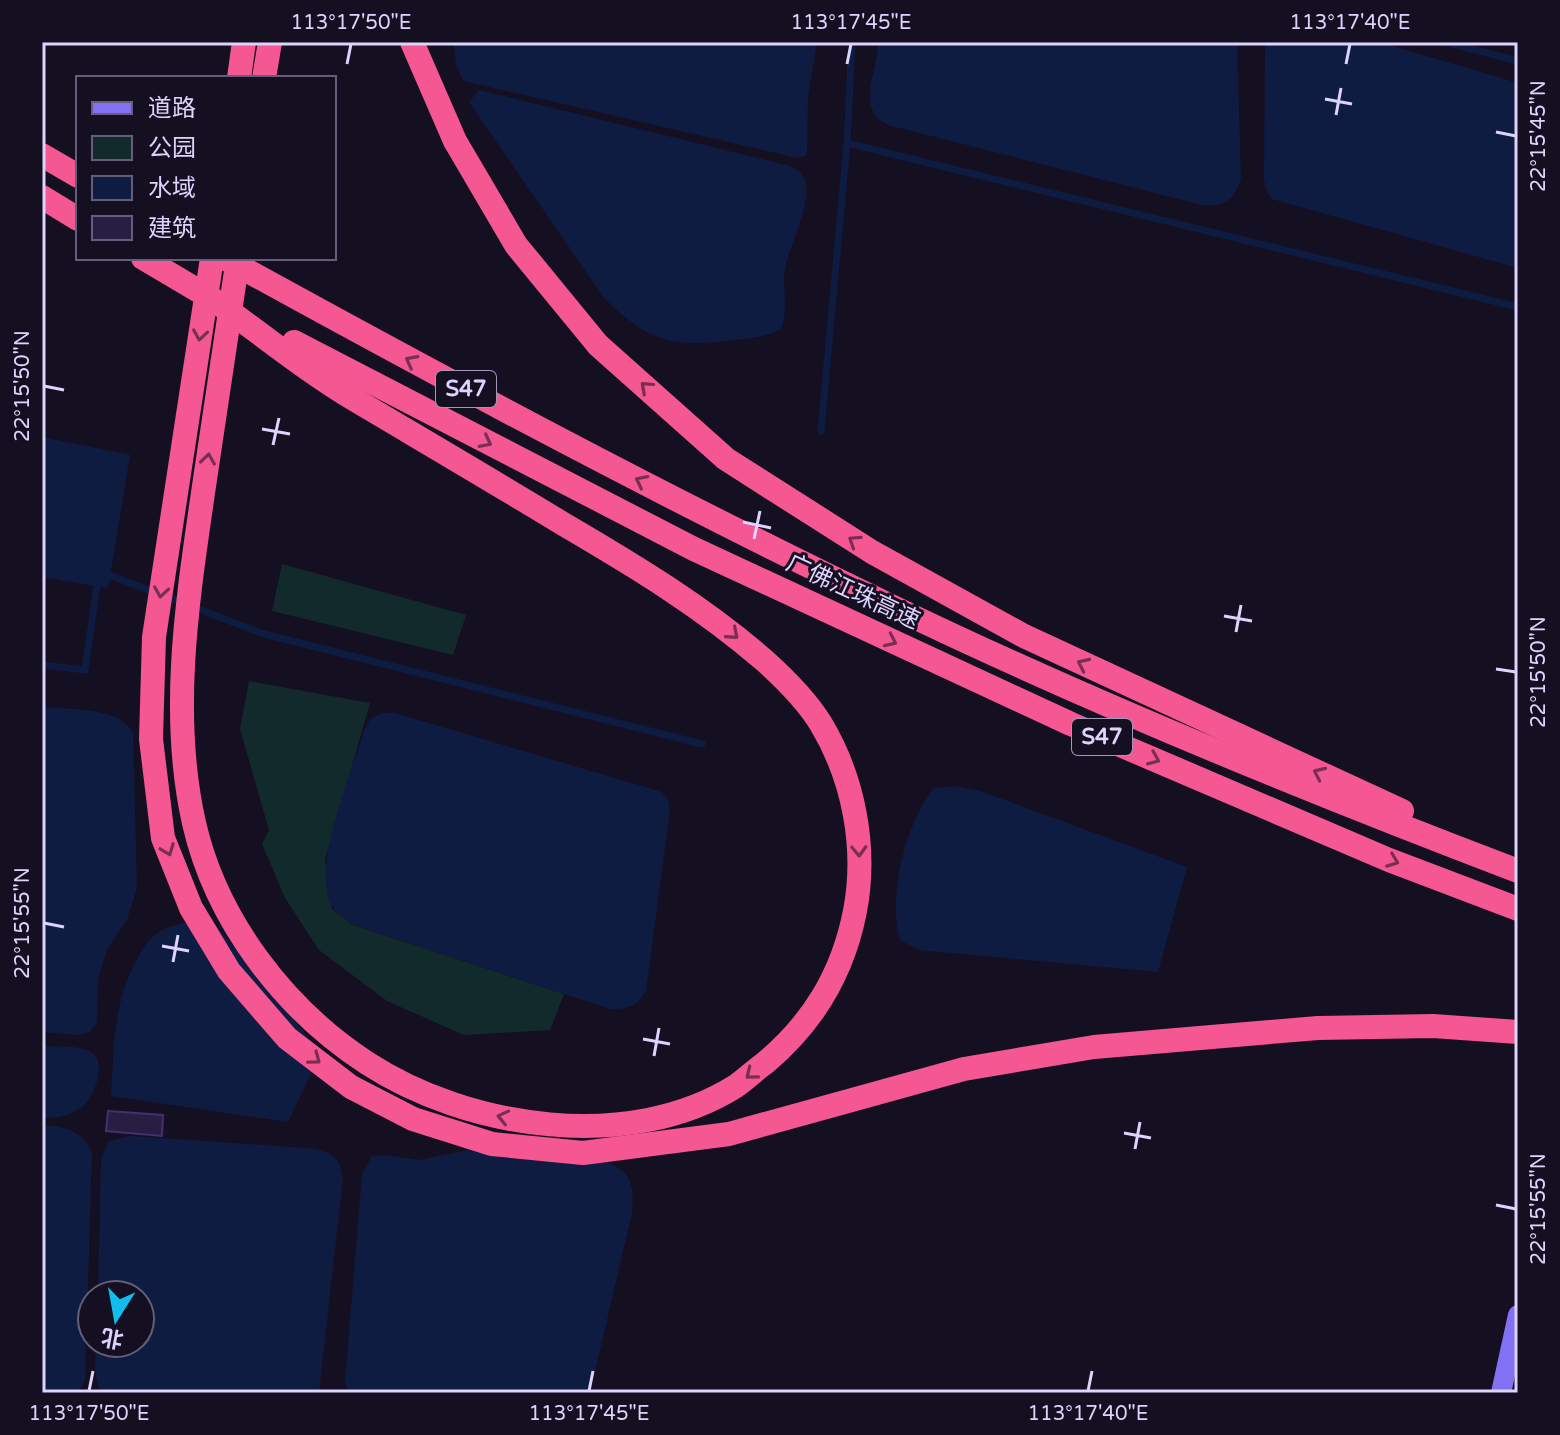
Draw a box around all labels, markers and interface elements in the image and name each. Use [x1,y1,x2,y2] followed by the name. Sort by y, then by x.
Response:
[291,11,411,35] text: 113°17'50"E
[791,11,911,35] text: 113°17'45"E
[1290,11,1410,35] text: 113°17'40"E
[76,76,336,260] legend
[1527,80,1551,192] text: 22°15'45"N
[148,94,196,123] text: 道路
[148,134,196,163] text: 公园
[148,174,196,203] text: 水域
[148,214,196,243] text: 建筑
[192,328,209,342] one-way arrow
[11,330,35,442] text: 22°15'50"N
[404,355,419,370] one-way arrow
[436,371,496,407] road number: S47
[640,382,655,396] one-way arrow
[478,432,493,447] one-way arrow
[199,452,216,466] one-way arrow
[635,475,650,490] one-way arrow
[848,535,863,550] one-way arrow
[782,548,924,636] street label: 广佛江珠高速
[153,585,170,599] one-way arrow
[1527,616,1551,728] text: 22°15'50"N
[724,624,739,638] one-way arrow
[883,631,898,647] one-way arrow
[1077,658,1091,674] one-way arrow
[1072,719,1132,755] road number: S47
[1146,750,1160,766] one-way arrow
[1313,767,1327,783] one-way arrow
[158,842,175,856] one-way arrow
[851,845,868,858] one-way arrow
[1385,851,1399,868] one-way arrow
[11,867,35,979] text: 22°15'55"N
[306,1050,321,1064] one-way arrow
[746,1064,760,1079] one-way arrow
[497,1109,510,1126] one-way arrow
[1527,1153,1551,1265] text: 22°15'55"N
[76,1279,156,1359] north arrow
[99,1323,126,1353] text: 北
[29,1402,149,1426] text: 113°17'50"E
[529,1402,649,1426] text: 113°17'45"E
[1028,1402,1148,1426] text: 113°17'40"E

